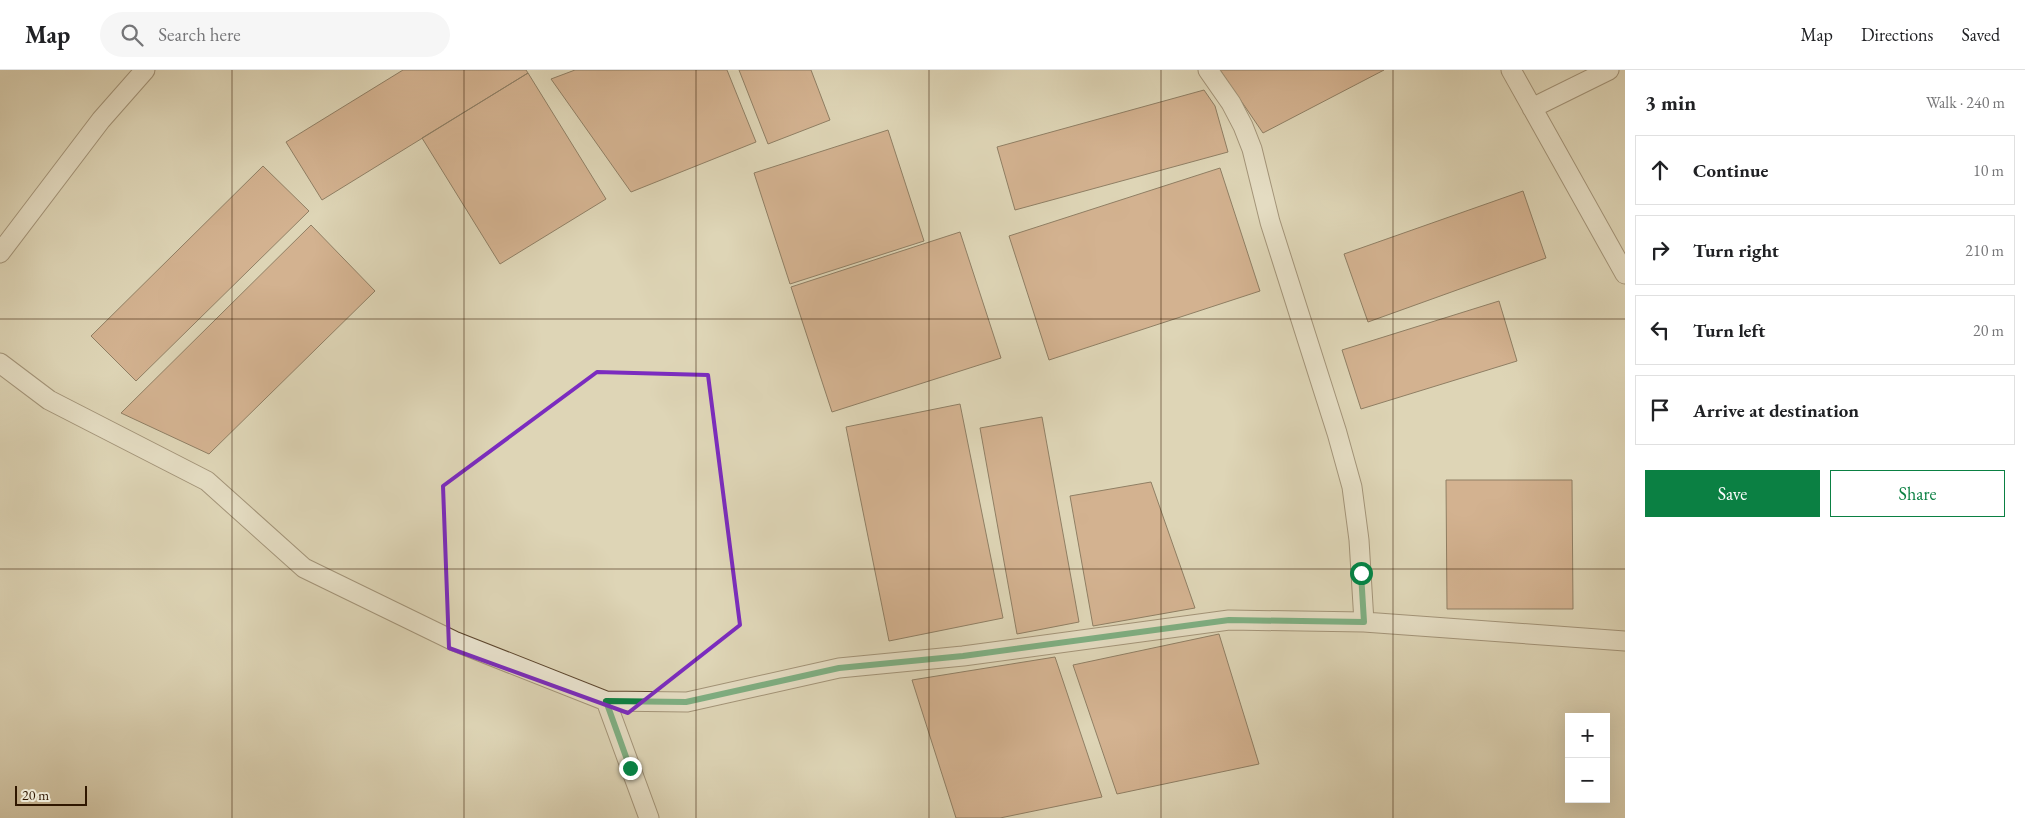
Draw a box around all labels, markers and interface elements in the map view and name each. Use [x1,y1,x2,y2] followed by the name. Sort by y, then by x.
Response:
[100,12,450,57] search box
[25,19,70,50] text: Map
[118,21,146,49] icon: search
[158,22,241,47] text: Search here
[1801,23,1833,46] text: Map
[1861,23,1933,46] text: Directions
[1961,23,2000,46] text: Saved
[1645,89,1696,116] text: 3 min
[1926,92,2005,113] text: Walk · 240 m
[1646,156,1674,184] icon: ahead
[1693,158,1768,183] text: Continue
[1973,160,2004,181] text: 10 m
[1646,236,1674,264] icon: right
[1693,238,1779,263] text: Turn right
[1965,240,2004,261] text: 210 m
[1646,316,1674,344] icon: left
[1693,318,1765,343] text: Turn left
[1973,320,2004,341] text: 20 m
[1646,396,1674,424] icon: arrive
[1693,398,1859,423] text: Arrive at destination
[1645,470,1820,517] button: Save
[1830,470,2005,517] button: Share
[1350,562,1373,585] route start
[1565,713,1610,803] map controls
[1565,713,1610,758] button: +
[619,757,642,780] route end
[1565,758,1610,803] button: −
[15,783,88,806] scale bar
[22,786,49,804] text: 20 m

